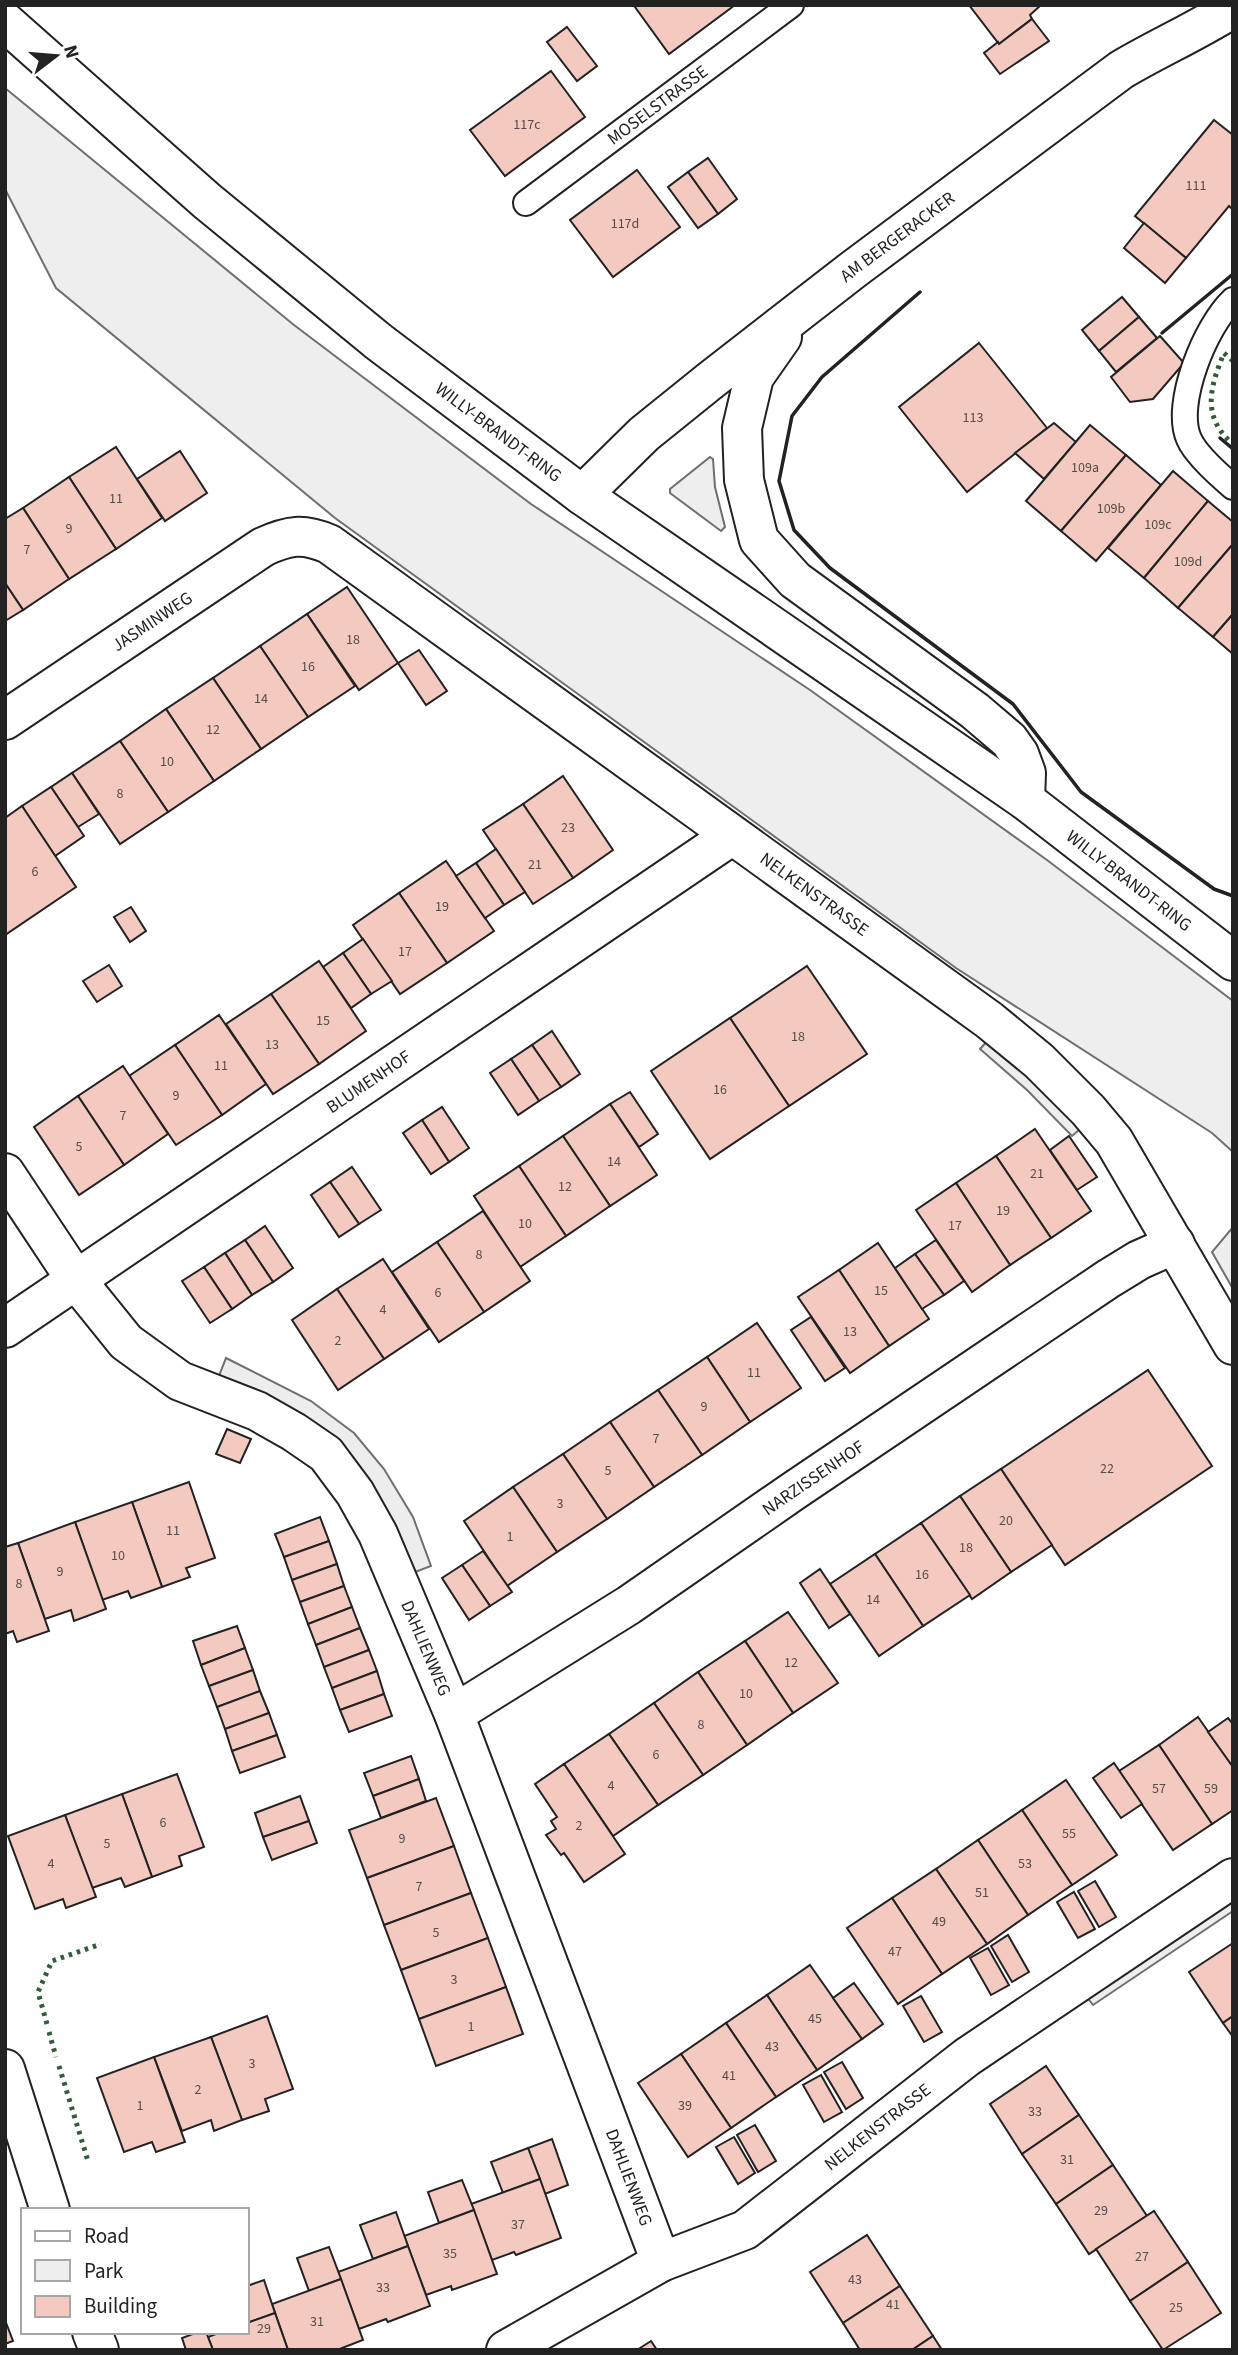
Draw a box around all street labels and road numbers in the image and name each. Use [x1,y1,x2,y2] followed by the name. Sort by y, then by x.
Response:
[602,59,713,151] street label: MOSELSTRASSE
[835,186,960,288] street label: AM BERGERACKER
[430,377,567,488] street label: WILLY-BRANDT-RING
[107,586,198,658] street label: JASMINWEG
[1061,824,1197,938] street label: WILLY-BRANDT-RING
[755,847,874,942] street label: NELKENSTRASSE
[321,1044,416,1120] street label: BLUMENHOF
[757,1435,870,1522] street label: NARZISSENHOF
[394,1596,457,1700] street label: DAHLIENWEG
[819,2078,936,2177] street label: NELKENSTRASSE
[599,2125,658,2230] street label: DAHLIENWEG

